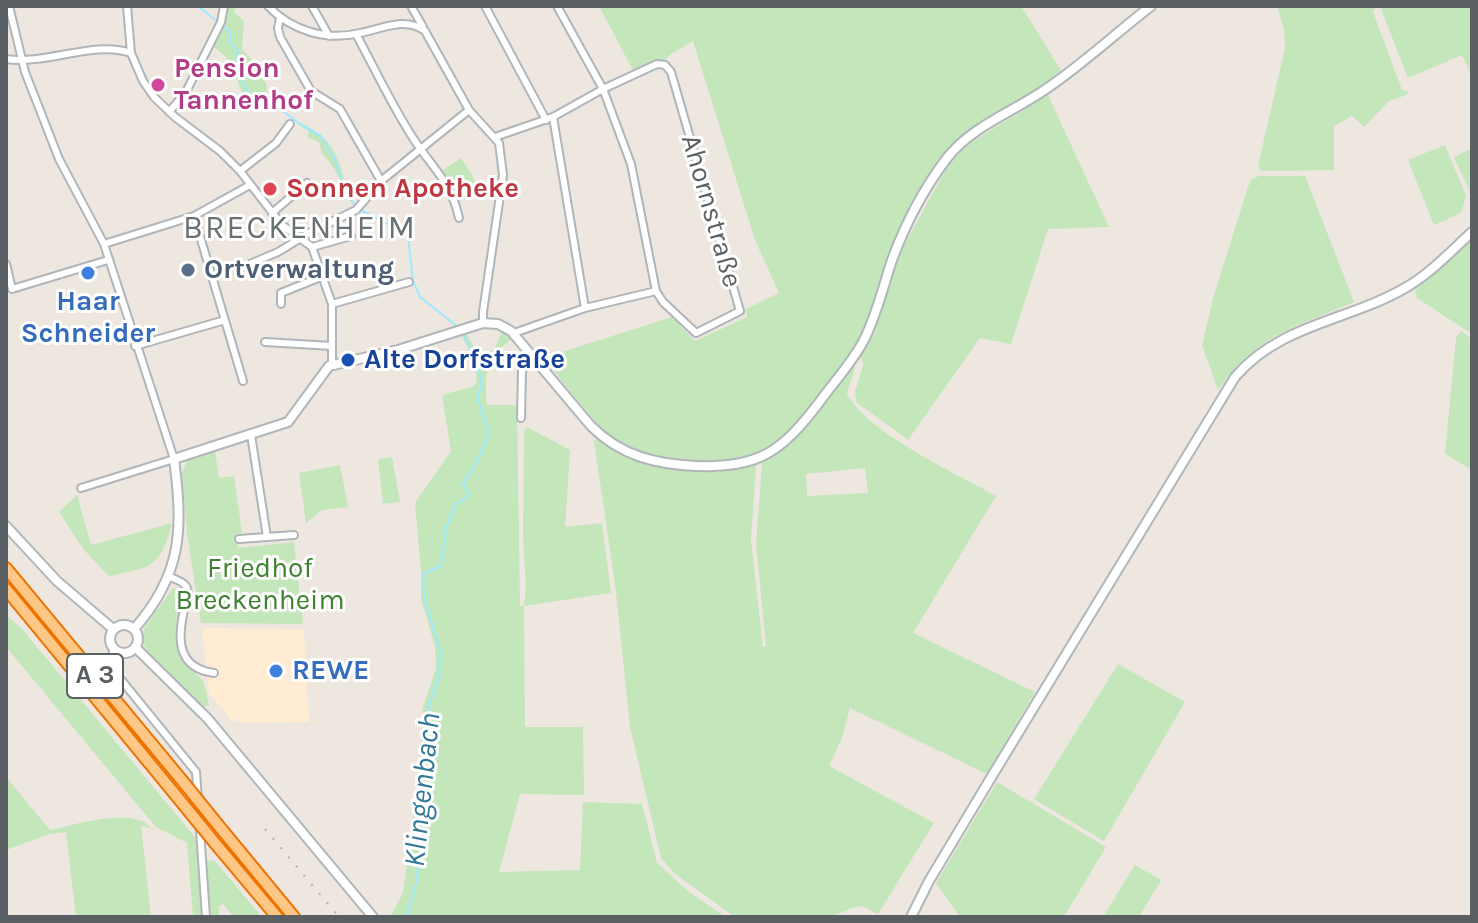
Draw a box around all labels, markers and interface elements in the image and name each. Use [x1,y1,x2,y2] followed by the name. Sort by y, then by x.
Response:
[174,52,313,118] place label: Pension Tannenhof
[149,76,167,94] marker: Pension Tannenhof
[673,131,749,291] street label: Ahornstraße
[286,172,519,206] place label: Sonnen Apotheke
[261,180,279,198] marker: Sonnen Apotheke
[183,210,417,248] district label: BRECKENHEIM
[204,253,394,287] place label: Ortverwaltung
[179,261,197,279] marker: Ortverwaltung
[79,264,97,282] marker: Haar Schneider
[21,285,155,351] place label: Haar Schneider
[364,343,565,377] place label: Alte Dorfstraße
[339,351,357,369] marker: Alte Dorfstraße
[175,552,345,618] park label: Friedhof Breckenheim
[67,654,123,698] road number: A 3
[292,654,369,688] place label: REWE
[267,662,285,680] marker: REWE
[397,711,449,869] water label: Klingenbach

